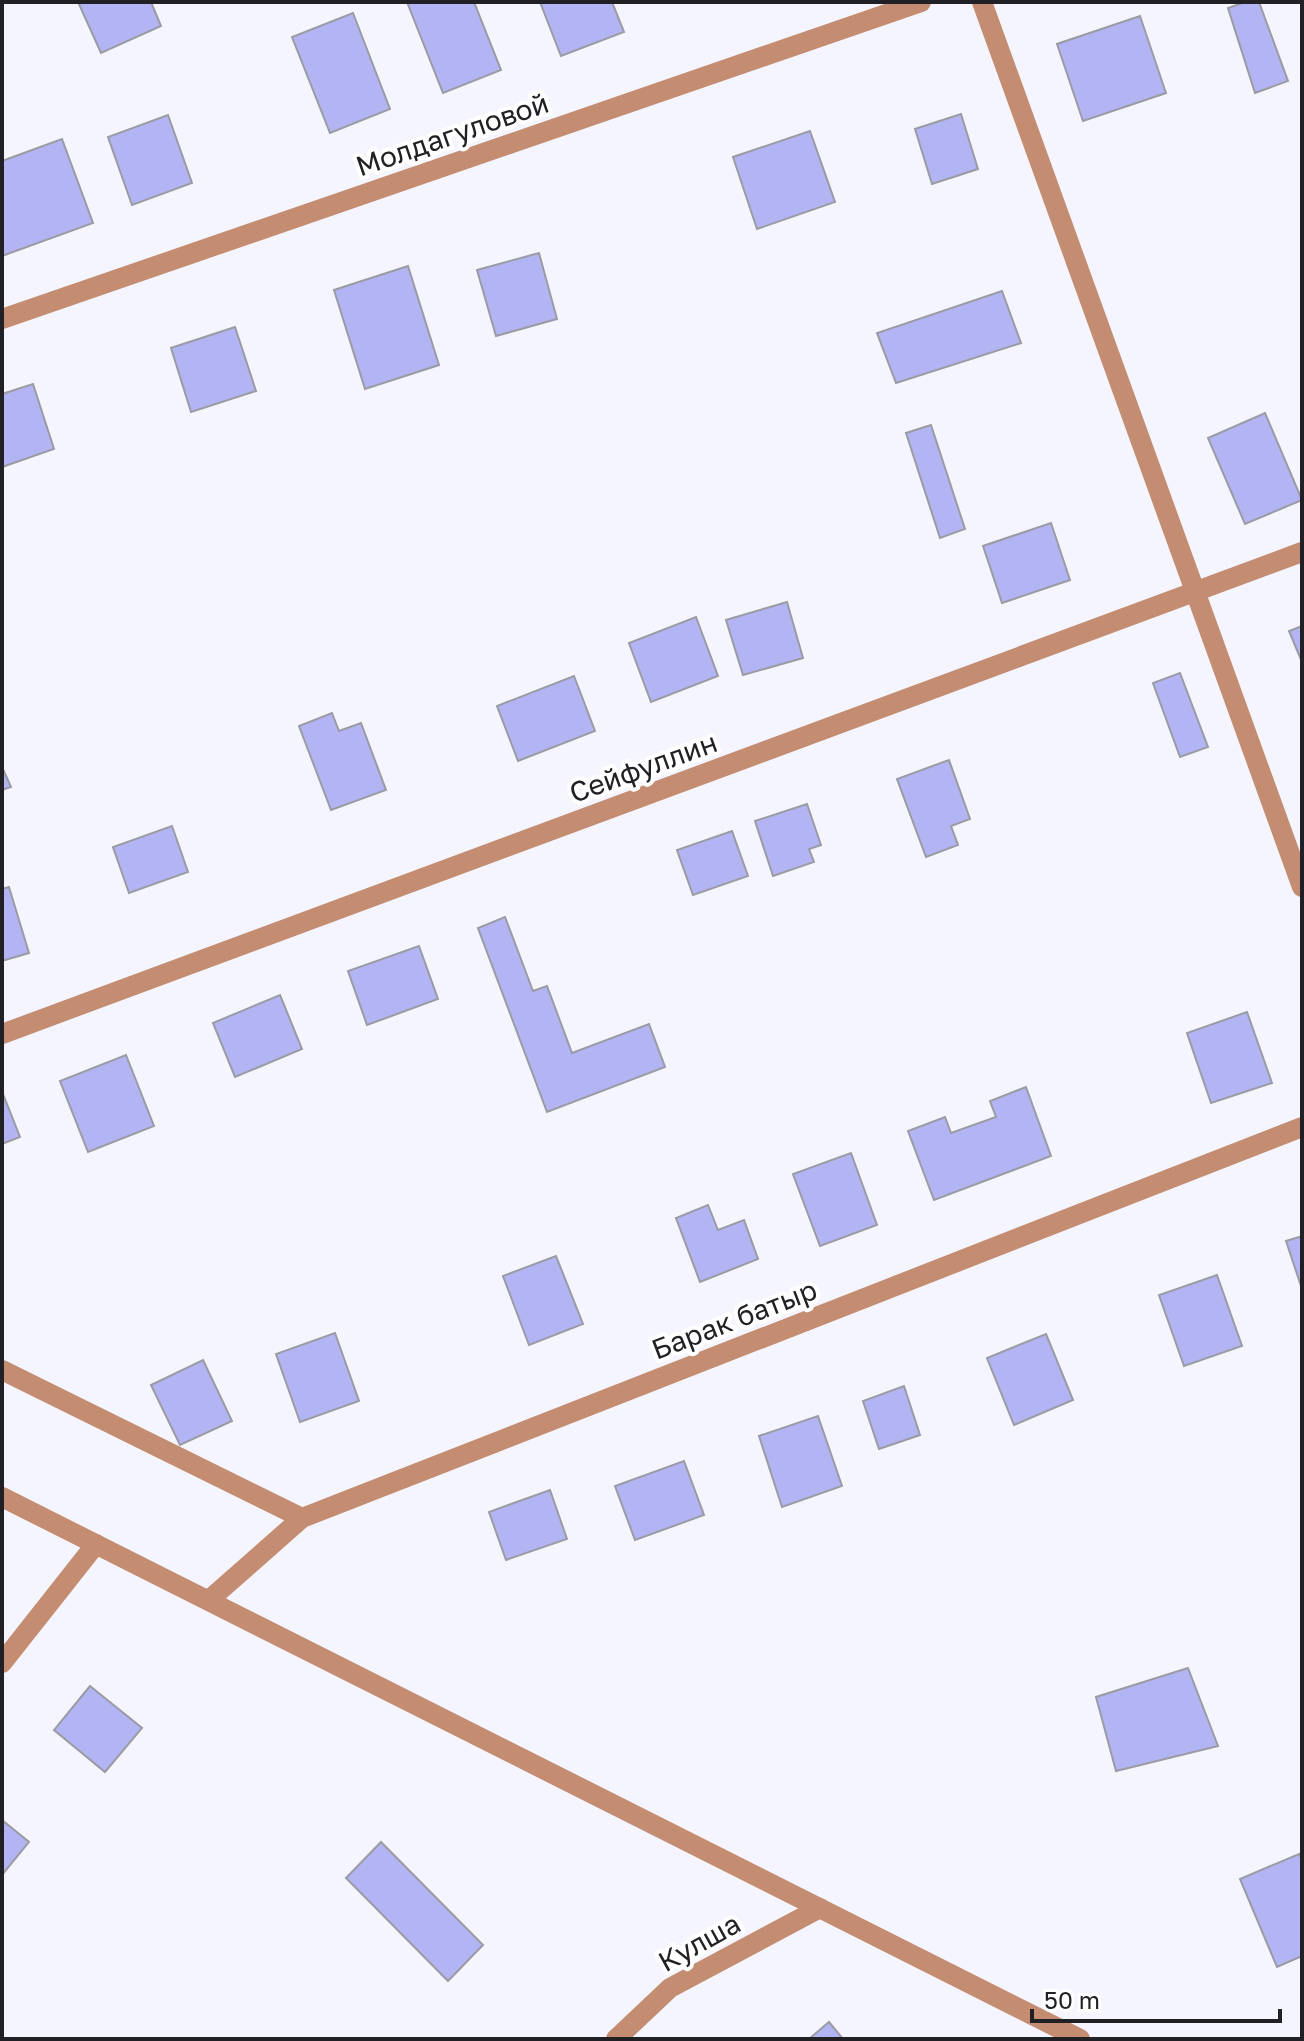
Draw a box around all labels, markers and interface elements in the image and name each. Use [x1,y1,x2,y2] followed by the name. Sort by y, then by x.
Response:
[351,86,553,182] street label: Молдагуловой
[565,725,721,809] street label: Сейфуллин
[647,1272,821,1366] street label: Барак батыр
[652,1906,746,1978] street label: Кулша
[1032,1973,1280,2023] scale bar
[1044,1985,1100,2014] text: 50 m

